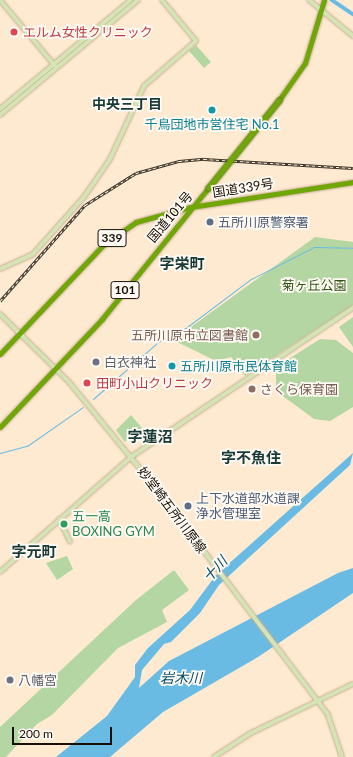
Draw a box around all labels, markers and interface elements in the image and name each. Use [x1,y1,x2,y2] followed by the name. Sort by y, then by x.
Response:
[23,24,153,40] place label: エルム女性クリニック
[8,26,20,38] marker: エルム女性クリニック
[92,96,162,112] district label: 中央三丁目
[207,105,217,115] marker: 千鳥団地市営住宅 No.1
[144,116,280,132] place label: 千鳥団地市営住宅 No.1
[211,175,275,201] street label: 国道339号
[144,188,196,246] street label: 国道101号
[218,214,309,230] place label: 五所川原警察署
[205,217,215,227] marker: 五所川原警察署
[97,228,127,248] road number: 339
[160,255,204,273] district label: 字栄町
[282,277,346,293] park label: 菊ヶ丘公園
[110,280,140,300] road number: 101
[131,327,248,343] place label: 五所川原市立図書館
[251,330,261,340] marker: 五所川原市立図書館
[104,354,156,370] place label: 白衣神社
[91,357,101,367] marker: 白衣神社
[180,358,297,374] place label: 五所川原市民体育館
[167,361,177,371] marker: 五所川原市民体育館
[96,375,213,391] place label: 田町小山クリニック
[81,377,93,389] marker: 田町小山クリニック
[260,381,338,397] place label: さくら保育園
[247,384,257,394] marker: さくら保育園
[128,428,172,446] district label: 字蓮沼
[221,449,281,467] district label: 字不魚住
[134,464,210,556] street label: 妙堂崎五所川原線
[196,491,300,522] place label: 上下水道部水道課 浄水管理室
[183,501,193,511] marker: 上下水道部水道課 浄水管理室
[72,509,155,540] place label: 五一高 BOXING GYM
[59,519,69,529] marker: 五一高 BOXING GYM
[12,543,56,561] district label: 字元町
[199,553,231,585] water label: 十川
[160,670,202,686] water label: 岩木川
[18,672,57,688] place label: 八幡宮
[5,675,15,685] marker: 八幡宮
[14,719,114,745] scale bar
[19,726,53,741] text: 200 m

